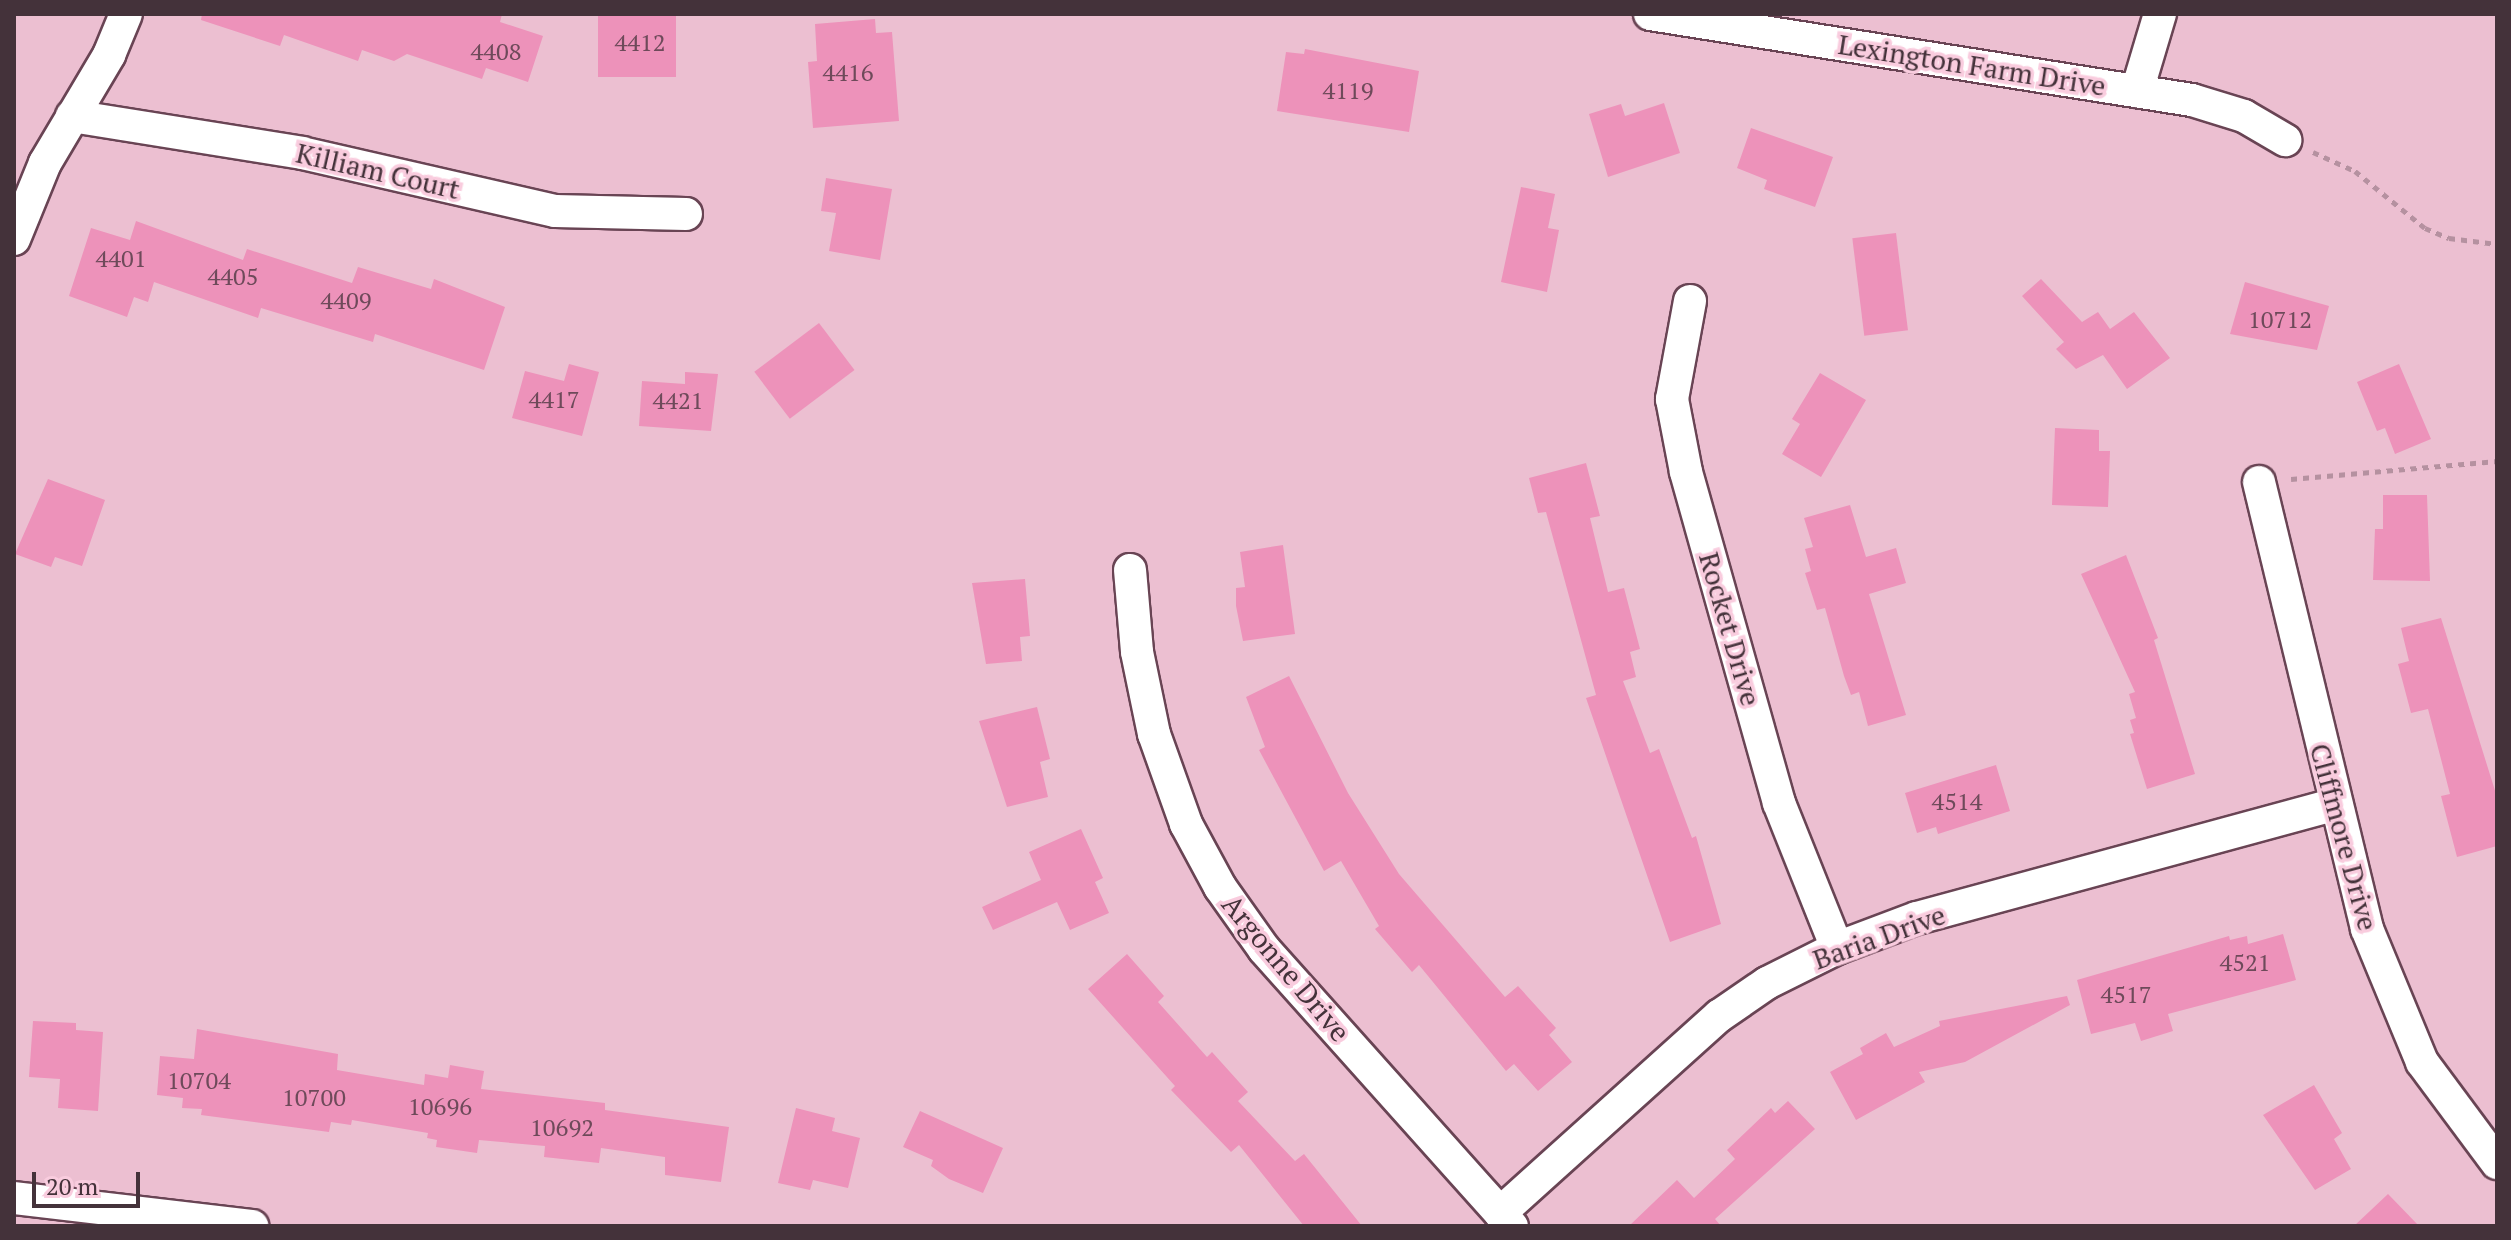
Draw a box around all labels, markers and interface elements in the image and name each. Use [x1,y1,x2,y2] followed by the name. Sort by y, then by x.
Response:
[1836,27,2108,103] street label: Lexington Farm Drive
[614,29,666,57] house number: 4412
[470,38,522,66] house number: 4408
[822,59,874,87] house number: 4416
[1322,77,1374,105] house number: 4119
[293,136,463,206] street label: Killiam Court
[95,245,147,273] house number: 4401
[207,263,259,291] house number: 4405
[320,287,372,315] house number: 4409
[2248,306,2312,334] house number: 10712
[528,386,580,414] house number: 4417
[652,387,704,415] house number: 4421
[1692,548,1768,710] street label: Rocket Drive
[2303,740,2385,934] street label: Cliffmore Drive
[1931,788,1983,816] house number: 4514
[1215,888,1357,1048] street label: Argonne Drive
[1808,898,1950,976] street label: Baria Drive
[2219,949,2271,977] house number: 4521
[2100,981,2152,1009] house number: 4517
[167,1067,231,1095] house number: 10704
[282,1084,346,1112] house number: 10700
[408,1093,472,1121] house number: 10696
[530,1114,594,1142] house number: 10692
[36,1156,144,1206] scale bar
[46,1170,98,1202] text: 20 m

